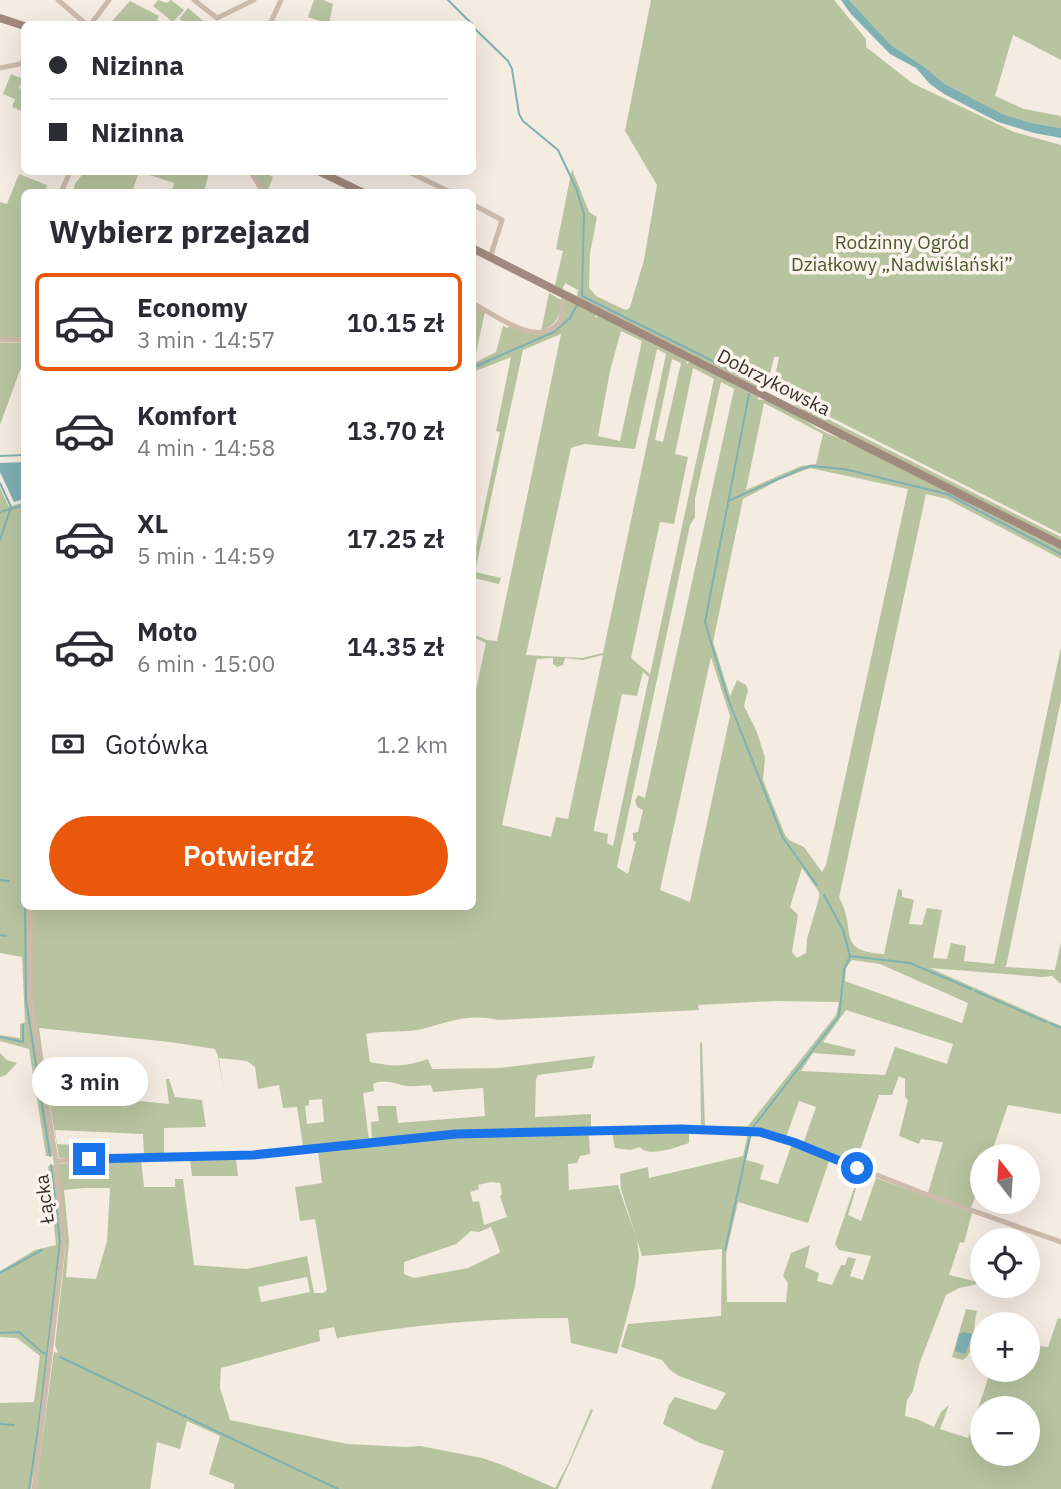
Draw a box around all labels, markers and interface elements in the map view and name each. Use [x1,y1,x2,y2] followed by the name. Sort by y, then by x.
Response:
[91,48,184,82] text: Nizinna
[91,115,184,149] text: Nizinna
[49,210,311,252] text: Wybierz przejazd
[791,230,1013,276] park label: Rodzinny Ogród Działkowy „Nadwiślański”
[137,290,248,324] text: Economy
[53,291,116,354] icon: car
[347,305,444,339] text: 10.15 zł
[137,324,275,354] text: 3 min · 14:57
[713,343,835,421] street label: Dobrzykowska
[137,398,237,432] text: Komfort
[53,399,116,462] icon: car
[347,413,444,447] text: 13.70 zł
[137,432,275,462] text: 4 min · 14:58
[137,506,168,540] text: XL
[53,507,116,570] icon: car
[347,521,444,555] text: 17.25 zł
[137,540,275,570] text: 5 min · 14:59
[137,614,197,648] text: Moto
[53,615,116,678] icon: car
[347,629,444,663] text: 14.35 zł
[137,648,275,678] text: 6 min · 15:00
[49,725,87,763] icon: cash
[105,727,209,761] text: Gotówka
[377,729,448,759] text: 1.2 km
[49,816,448,896] button: Potwierdź
[31,1058,147,1106] callout: 3 min
[60,1066,120,1096] text: 3 min
[73,1143,105,1175] route end
[970,1144,1040,1214] north arrow
[970,1144,1040,1466] map controls
[841,1152,873,1184] route start
[29,1173,59,1226] street label: Łącka
[970,1228,1040,1298] button: locate
[970,1312,1040,1382] button: +
[970,1396,1040,1466] button: −

